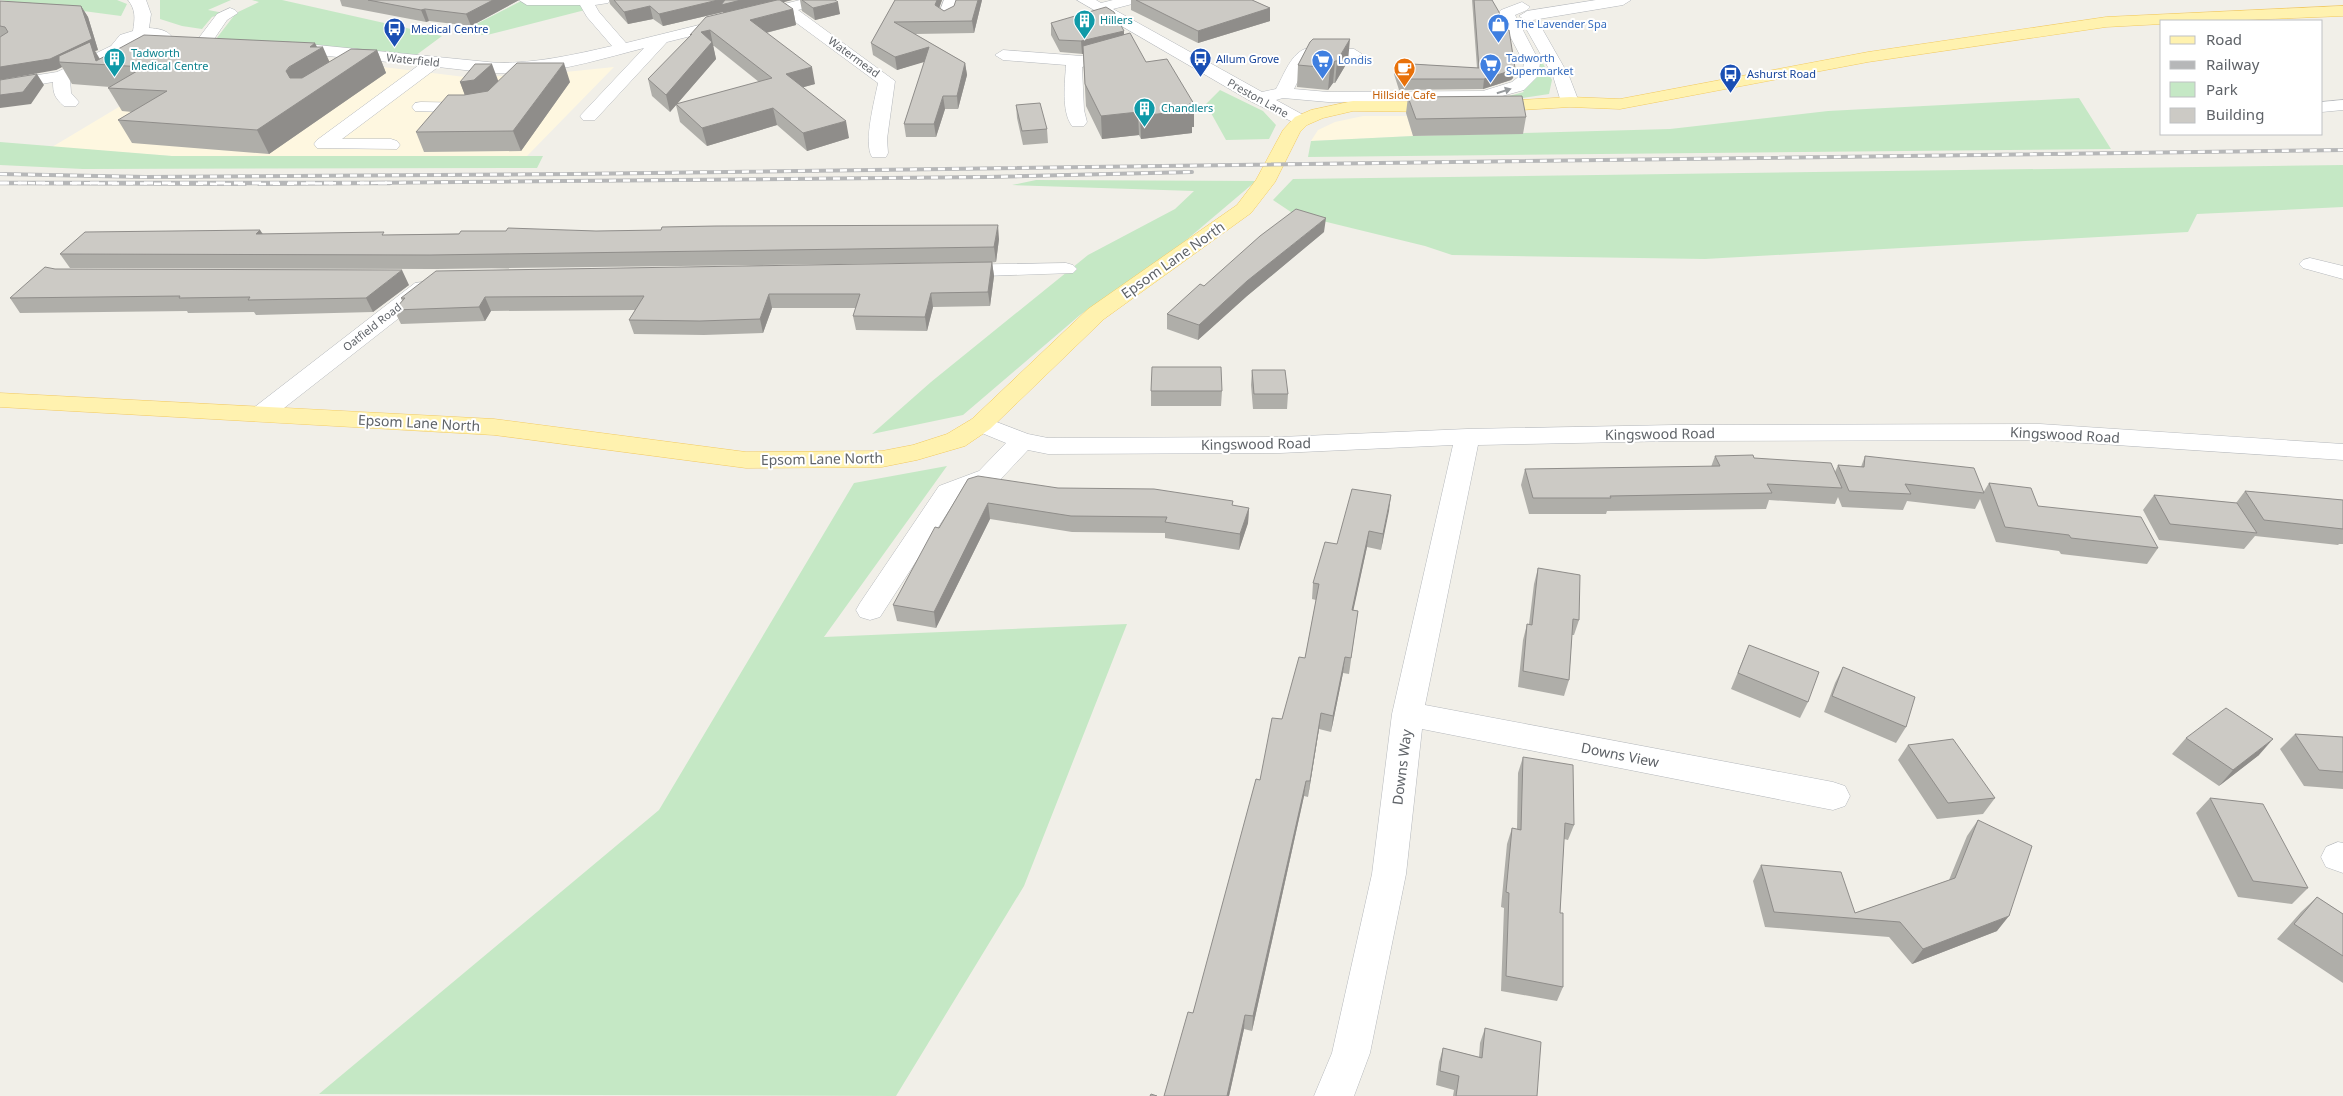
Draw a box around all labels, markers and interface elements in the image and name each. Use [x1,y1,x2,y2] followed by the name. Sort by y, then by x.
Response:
[1072,8,1096,39] building icon: Hillers
[1100,12,1133,27] place label: Hillers
[1487,12,1511,43] shop icon: The Lavender Spa
[1515,16,1607,31] place label: The Lavender Spa
[383,17,407,48] bus stop icon: Medical Centre
[2160,20,2323,135] legend
[411,21,488,36] place label: Medical Centre
[2206,29,2242,49] text: Road
[825,33,883,80] street label: Watermead
[131,45,208,73] place label: Tadworth Medical Centre
[103,47,127,78] building icon: Tadworth Medical Centre
[1188,47,1212,78] bus stop icon: Allum Grove
[1310,48,1334,79] supermarket icon: Londis
[386,49,440,70] street label: Waterfield
[1506,50,1573,78] place label: Tadworth Supermarket
[1216,51,1279,66] place label: Allum Grove
[1338,52,1372,67] place label: Londis
[1478,52,1502,83] supermarket icon: Tadworth Supermarket
[2206,54,2260,74] text: Railway
[1392,57,1416,88] cafe icon: Hillside Cafe
[1719,62,1743,93] bus stop icon: Ashurst Road
[1747,66,1816,81] place label: Ashurst Road
[1225,75,1291,121] street label: Preston Lane
[2206,79,2238,99] text: Park
[1372,87,1436,102] place label: Hillside Cafe
[1497,87,1512,95] one-way arrow
[1133,96,1157,127] building icon: Chandlers
[1161,100,1213,115] place label: Chandlers
[2206,104,2264,124] text: Building
[1117,217,1228,302] street label: Epsom Lane North
[339,299,404,354] street label: Oatfield Road
[357,410,481,435] street label: Epsom Lane North
[2010,422,2120,447] street label: Kingswood Road
[1605,423,1715,444] street label: Kingswood Road
[1201,433,1311,454] street label: Kingswood Road
[761,448,883,469] street label: Epsom Lane North
[1387,727,1416,806] street label: Downs Way
[1579,738,1661,771] street label: Downs View

